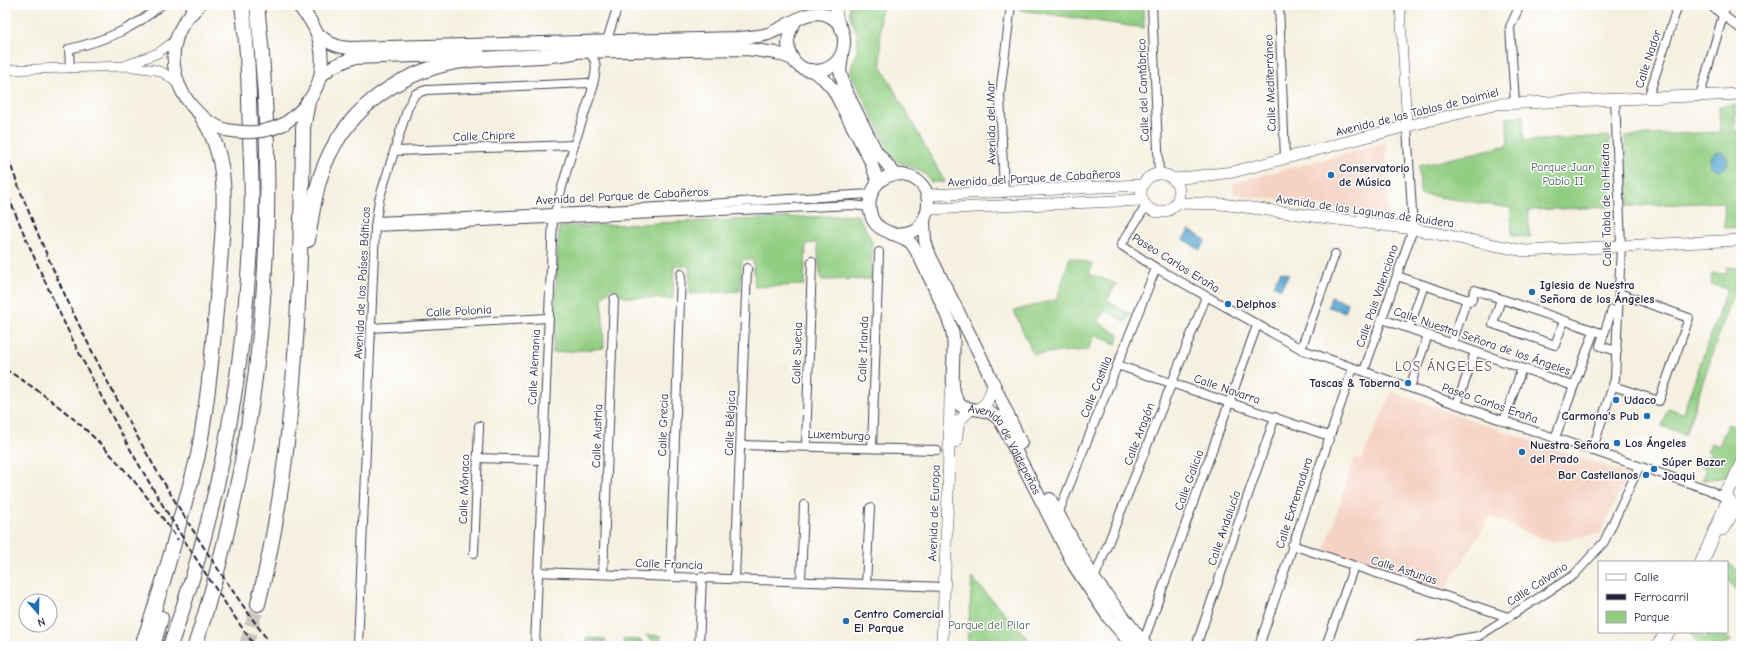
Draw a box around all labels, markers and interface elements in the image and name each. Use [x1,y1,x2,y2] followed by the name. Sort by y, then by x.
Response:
[1632,28,1664,90] street label: Calle Nador
[1261,34,1279,132] street label: Calle Mediterráneo
[1134,38,1152,142] street label: Calle del Cantábrico
[983,81,999,165] street label: Avenida del Mar
[1334,85,1500,139] street label: Avenida de las Tablas de Daimiel
[453,128,515,144] street label: Calle Chipre
[1598,143,1614,267] street label: Calle Tabla de la Hiedra
[1531,160,1595,188] park label: Parque Juan Pablo II
[1339,161,1410,189] place label: Conservatorio de Música
[947,166,1121,190] street label: Avenida del Parque de Cabañeros
[1326,170,1336,180] marker: Conservatorio de Música
[535,184,709,208] street label: Avenida del Parque de Cabañeros
[1275,192,1455,230] street label: Avenida de las Lagunas de Ruidera
[351,206,373,360] street label: Avenida de los Países Bálticos
[1130,230,1222,296] street label: Paseo Carlos Eraña
[1353,243,1401,349] street label: Calle Pais Valenciano
[1540,278,1654,306] place label: Iglesia de Nuestra Señora de los Ángeles
[1527,287,1537,297] marker: Iglesia de Nuestra Señora de los Ángeles
[1236,297,1276,311] place label: Delphos
[1223,299,1233,309] marker: Delphos
[426,302,492,320] street label: Calle Polonia
[1392,304,1572,378] street label: Calle Nuestra Señora de los Ángeles
[855,316,871,382] street label: Calle Irlanda
[789,322,805,384] street label: Calle Suecia
[525,329,543,405] street label: Calle Alemania
[1077,354,1115,420] street label: Calle Castilla
[1395,358,1493,375] district label: LOS ÁNGELES
[1192,371,1262,407] street label: Calle Navarra
[1310,376,1400,390] place label: Tascas & Taberna
[1403,378,1413,388] marker: Tascas & Taberna
[1440,380,1540,426] street label: Paseo Carlos Eraña
[722,390,738,456] street label: Calle Bélgica
[655,393,671,457] street label: Calle Grecia
[1624,393,1656,407] place label: Udaco
[1611,395,1621,405] marker: Udaco
[967,401,1044,497] street label: Avenida de Valdepeñas
[1121,401,1157,467] street label: Calle Aragón
[589,404,605,468] street label: Calle Austria
[1561,409,1639,423] place label: Carmona's Pub
[1642,411,1652,421] marker: Carmona's Pub
[807,427,871,443] street label: Luxemburgo
[1625,436,1686,450] place label: Los Ángeles
[1530,438,1610,466] place label: Nuestra Señora del Prado
[1612,438,1622,448] marker: Los Ángeles
[1517,447,1527,457] marker: Nuestra Señora del Prado
[1172,448,1206,512] street label: Calle Galicia
[456,454,472,524] street label: Calle Mónaco
[1662,455,1725,483] place label: Súper Bazar Joaqui
[1273,456,1315,550] street label: Calle Extremadura
[925,464,943,562] street label: Avenida de Europa
[1649,464,1659,474] marker: Súper Bazar Joaqui
[1558,468,1638,482] place label: Bar Castellanos
[1641,470,1651,480] marker: Bar Castellanos
[1205,489,1243,567] street label: Calle Andalucía
[1369,553,1439,587] street label: Calle Asturias
[635,556,703,572] street label: Calle Francia
[1504,559,1570,609] street label: Calle Calvario
[1598,561,1728,633] legend
[1634,570,1659,584] text: Calle
[1634,590,1689,604] text: Ferrocarril
[18,593,58,633] north arrow
[854,607,944,635] place label: Centro Comercial El Parque
[1634,610,1669,624] text: Parque
[36,615,47,629] text: N
[841,616,851,626] marker: Centro Comercial El Parque
[948,618,1030,632] park label: Parque del Pilar

